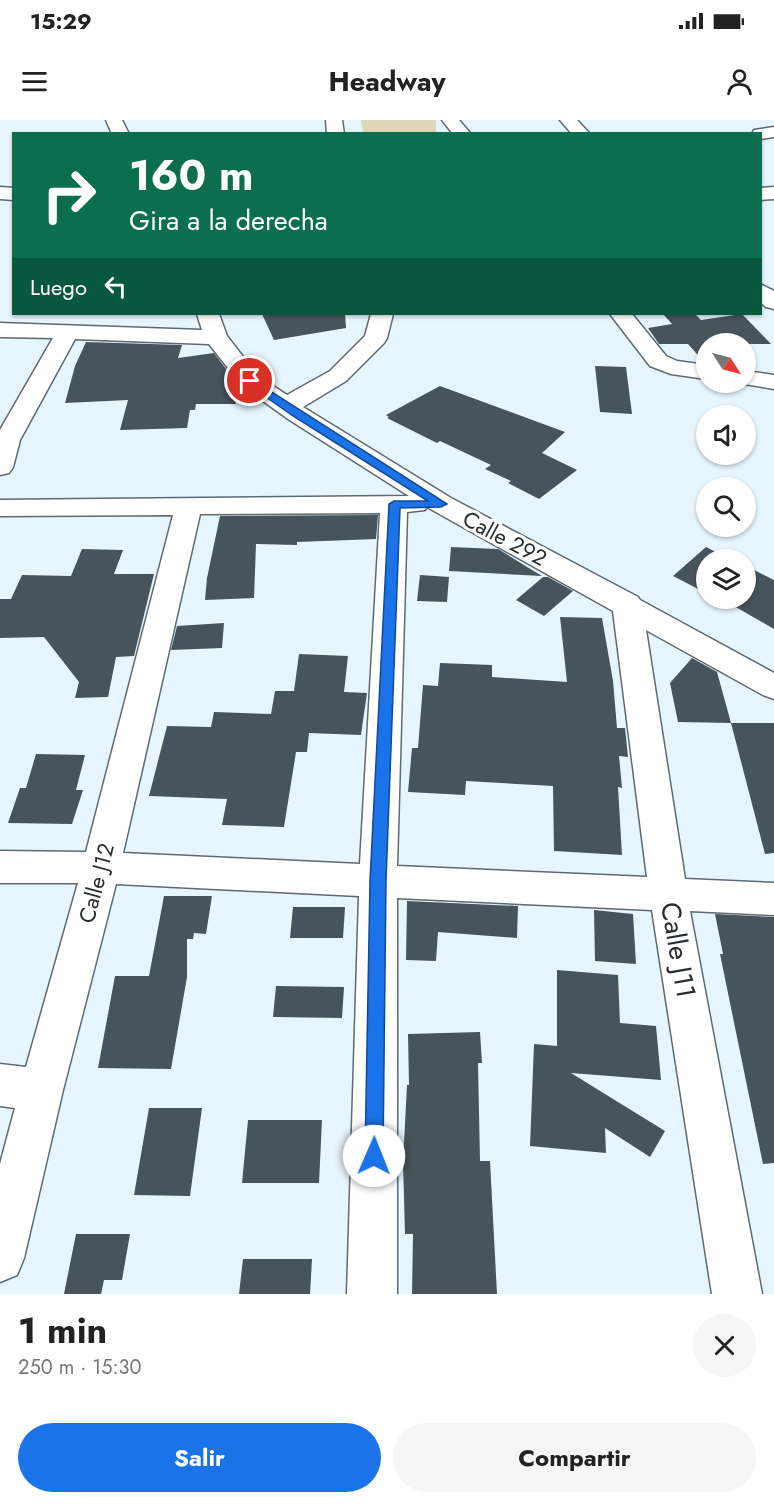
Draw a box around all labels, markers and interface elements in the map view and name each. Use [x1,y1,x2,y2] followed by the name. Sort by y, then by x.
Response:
[30,5,92,37] text: 15:29
[329,62,445,101] text: Headway
[18,65,51,98] icon: menu
[723,65,756,98] icon: person
[129,145,253,206] text: 160 m
[30,156,108,234] icon: right
[129,201,328,240] text: Gira a la derecha
[99,270,132,303] icon: left
[30,271,87,303] text: Luego
[696,333,756,393] north arrow
[696,333,756,609] map controls
[224,355,275,406] pin
[233,364,266,397] icon: arrive
[696,405,756,465] button: sound
[696,477,756,537] button: search
[457,502,553,574] street label: Calle 292
[696,549,756,609] button: layers
[70,840,122,926] street label: Calle J12
[651,899,706,1001] street label: Calle J11
[342,1124,406,1188] position arrow
[18,1304,107,1356] text: 1 min
[693,1314,756,1377] button: close
[18,1353,141,1382] text: 250 m · 15:30
[18,1423,381,1492] button: Salir
[393,1423,756,1492] button: Compartir

